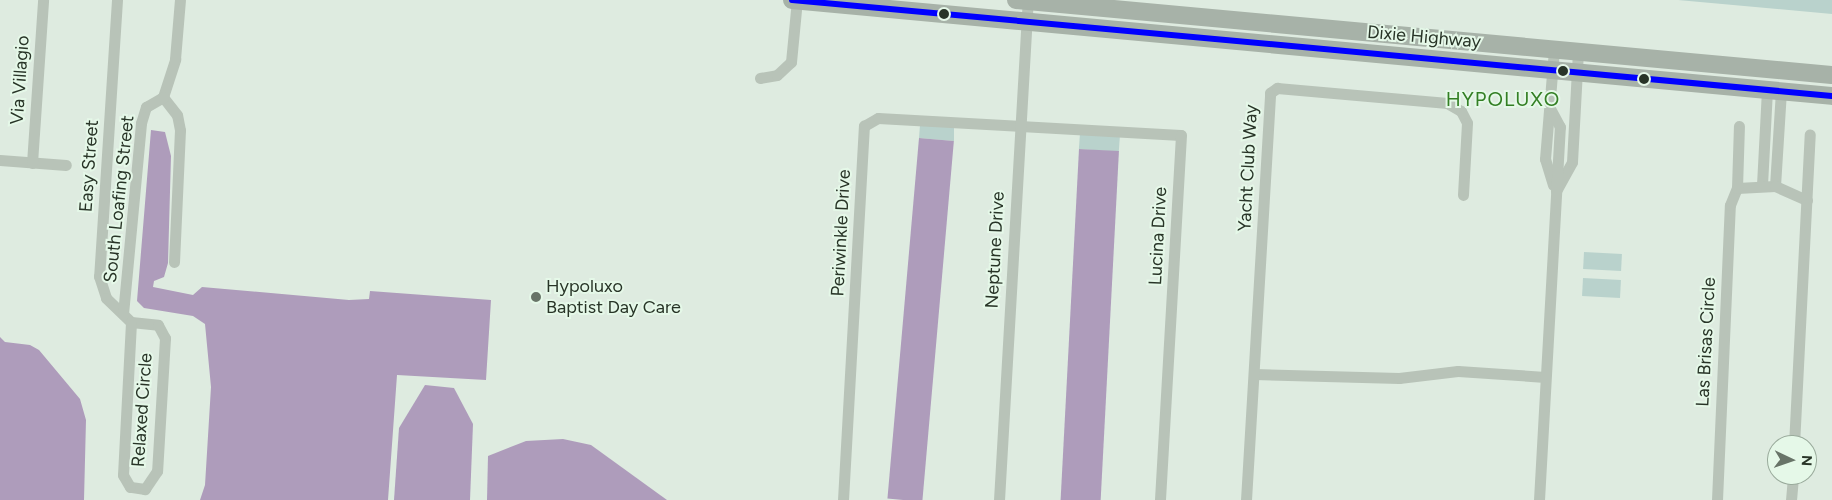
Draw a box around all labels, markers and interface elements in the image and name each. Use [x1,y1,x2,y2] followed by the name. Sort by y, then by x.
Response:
[939,9,949,19] unlabelled marker
[1366,21,1482,53] street label: Dixie Highway
[6,35,34,125] street label: Via Villagio
[1558,66,1568,76] unlabelled marker
[1639,74,1649,84] unlabelled marker
[1445,87,1561,111] district label: HYPOLUXO
[1234,104,1262,232] street label: Yacht Club Way
[99,114,139,284] street label: South Loafing Street
[75,119,103,213] street label: Easy Street
[827,169,855,297] street label: Periwinkle Drive
[1145,186,1171,286] street label: Lucina Drive
[981,191,1009,309] street label: Neptune Drive
[546,276,681,318] place label: Hypoluxo Baptist Day Care
[1692,277,1720,407] street label: Las Brisas Circle
[530,291,542,303] marker: Hypoluxo Baptist Day Care
[127,352,157,468] street label: Relaxed Circle
[1767,435,1817,485] north arrow
[1798,455,1815,467] text: N

